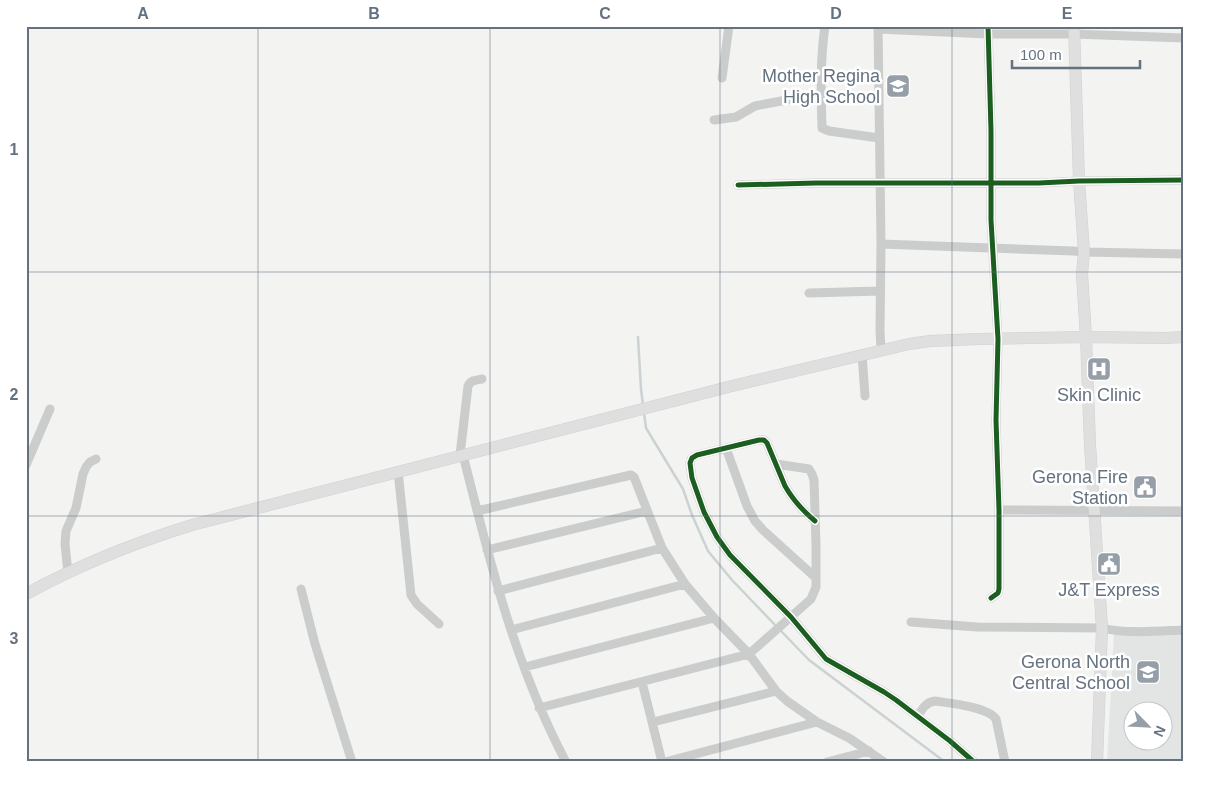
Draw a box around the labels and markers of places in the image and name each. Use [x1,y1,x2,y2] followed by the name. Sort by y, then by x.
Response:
[762,66,881,107] place label: Mother Regina High School
[885,73,911,99] school or university icon: Mother Regina High School
[1086,356,1112,382] hospital icon: Skin Clinic
[1057,385,1141,405] place label: Skin Clinic
[1032,467,1128,508] place label: Gerona Fire Station
[1132,474,1158,500] public building icon: Gerona Fire Station
[1096,551,1122,577] public building icon: J&T Express
[1058,580,1160,600] place label: J&T Express
[1012,652,1130,693] place label: Gerona North Central School
[1135,659,1161,685] school or university icon: Gerona North Central School

